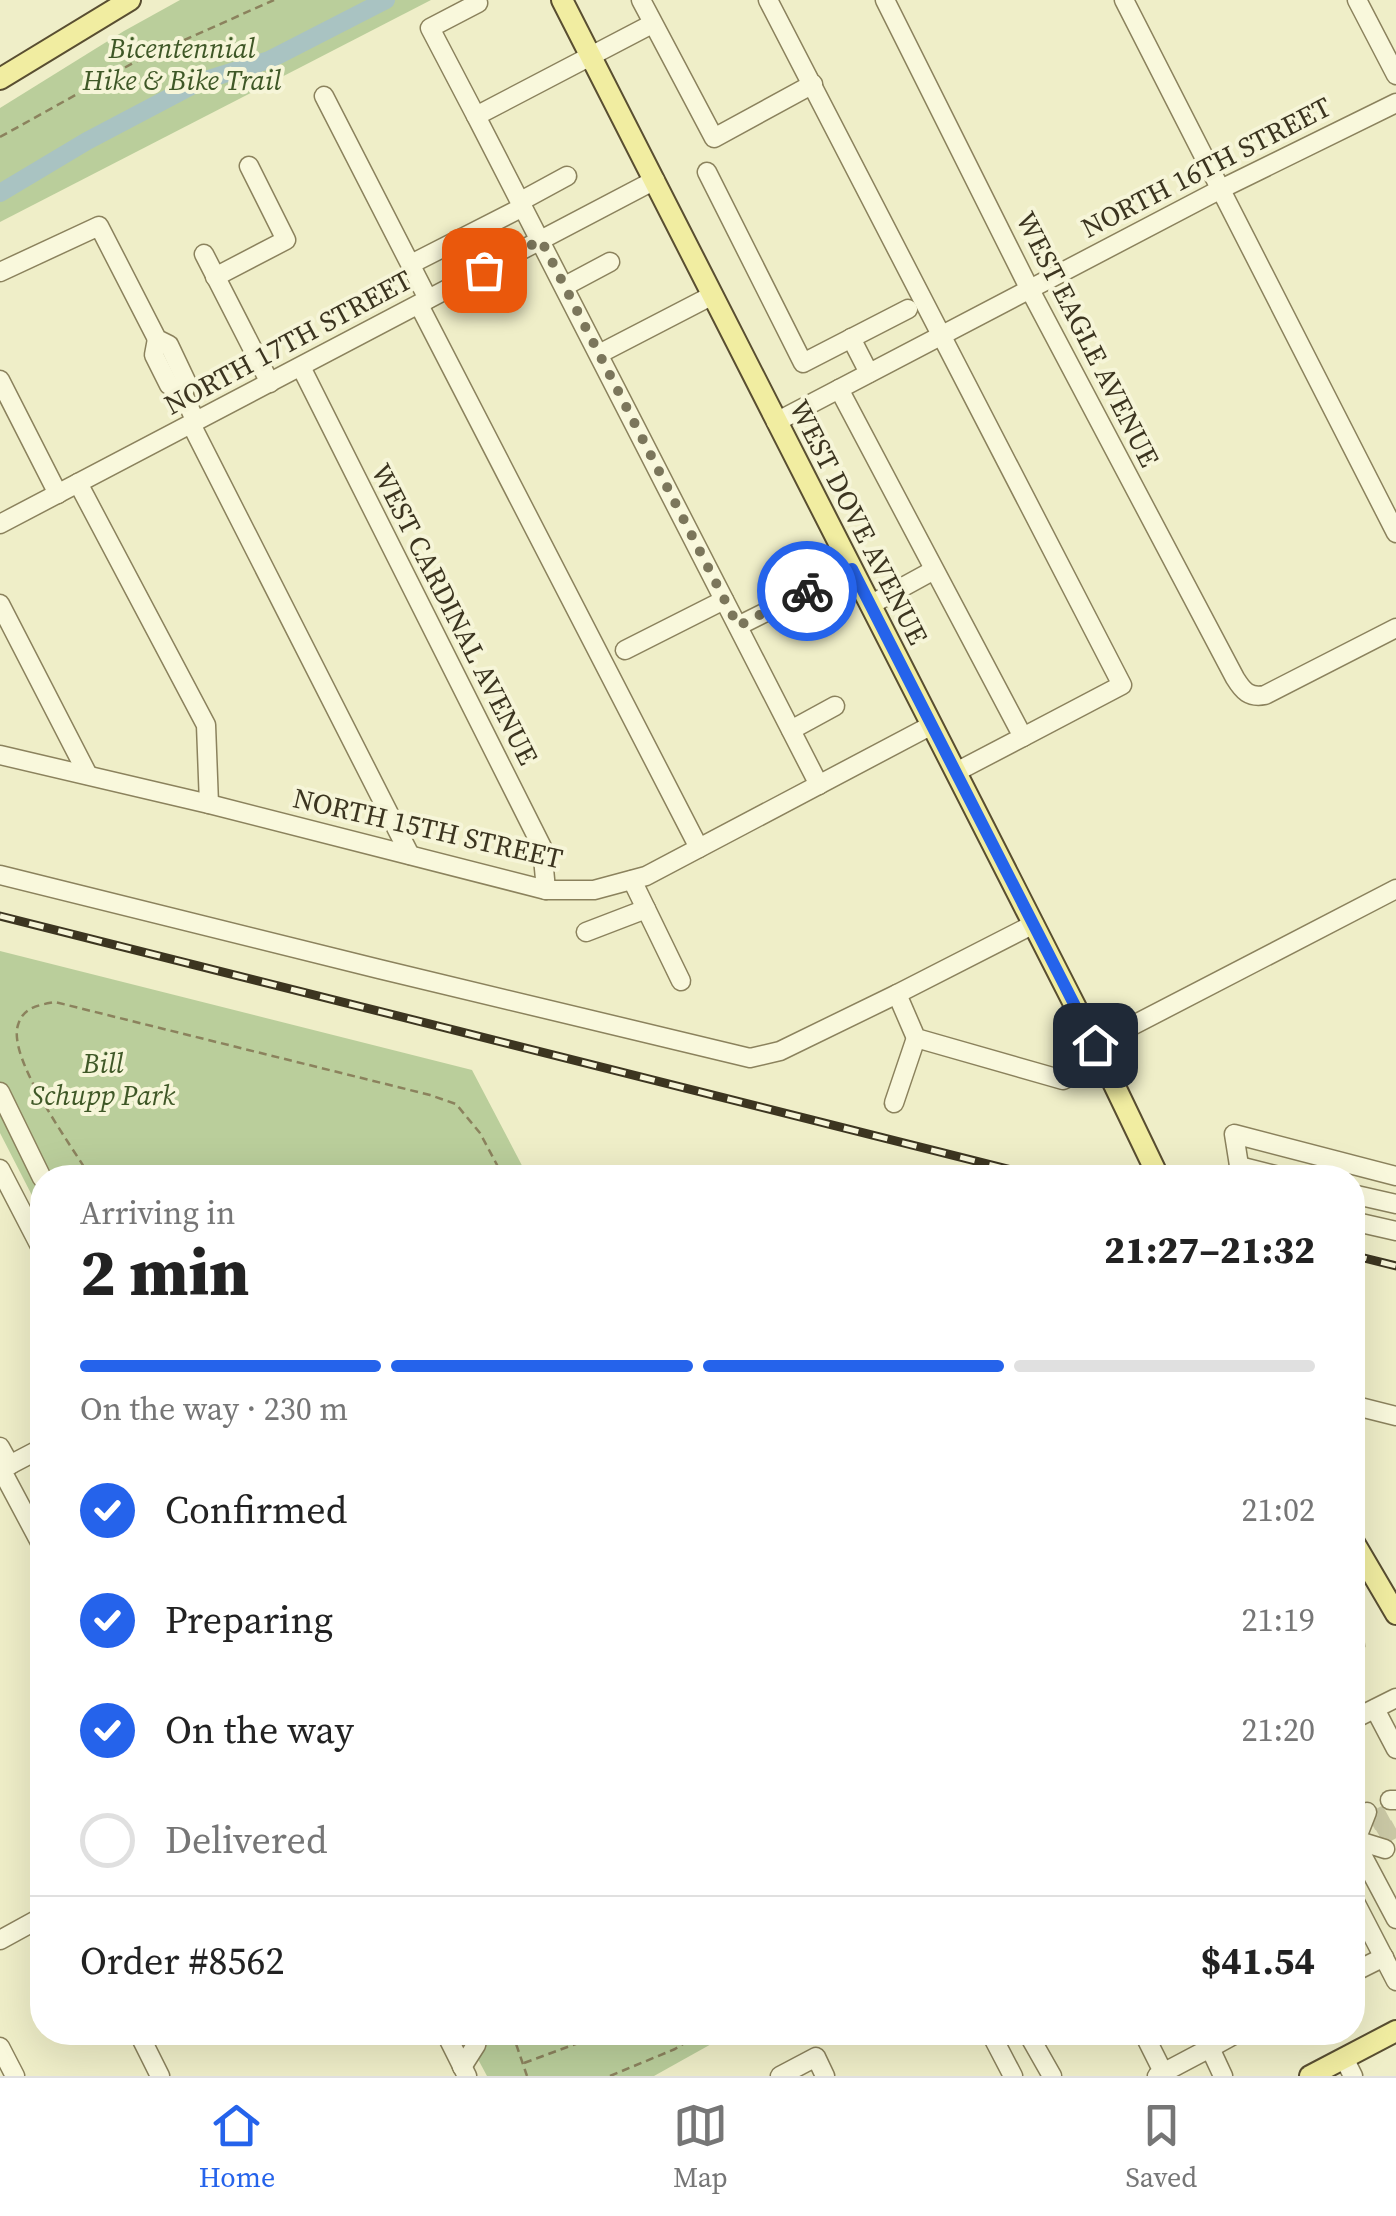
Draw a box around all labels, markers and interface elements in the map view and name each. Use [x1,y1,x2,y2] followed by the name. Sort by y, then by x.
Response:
[82,29,282,99] park label: Bicentennial Hike & Bike Trail
[1075,88,1337,246] street label: NORTH 16TH STREET
[1007,205,1169,473] street label: WEST EAGLE AVENUE
[442,228,527,313] pin
[457,243,512,298] icon: bag
[158,261,419,423] street label: NORTH 17TH STREET
[781,393,937,651] street label: WEST DOVE AVENUE
[362,457,548,771] street label: WEST CARDINAL AVENUE
[757,541,857,641] courier
[780,564,835,619] icon: bike
[290,779,567,878] street label: NORTH 15TH STREET
[1053,1003,1138,1088] pin
[1068,1018,1123,1073] icon: home
[31,1044,176,1114] park label: Bill Schupp Park
[80,1191,235,1235] text: Arriving in
[1104,1224,1315,1276] text: 21:27–21:32
[80,1228,250,1317] text: 2 min
[80,1387,348,1431] text: On the way · 230 m
[80,1483,135,1538] icon: check
[165,1484,347,1536] text: Confirmed
[1241,1488,1315,1532] text: 21:02
[80,1593,135,1648] icon: check
[165,1594,333,1646] text: Preparing
[1241,1598,1315,1642] text: 21:19
[80,1703,135,1758] icon: check
[165,1704,354,1756] text: On the way
[1241,1708,1315,1752] text: 21:20
[165,1814,328,1866] text: Delivered
[80,1935,284,1987] text: Order #8562
[1201,1935,1315,1987] text: $41.54
[199,2098,275,2196] tab: Home
[673,2098,728,2196] tab: Map
[1125,2098,1197,2196] tab: Saved

